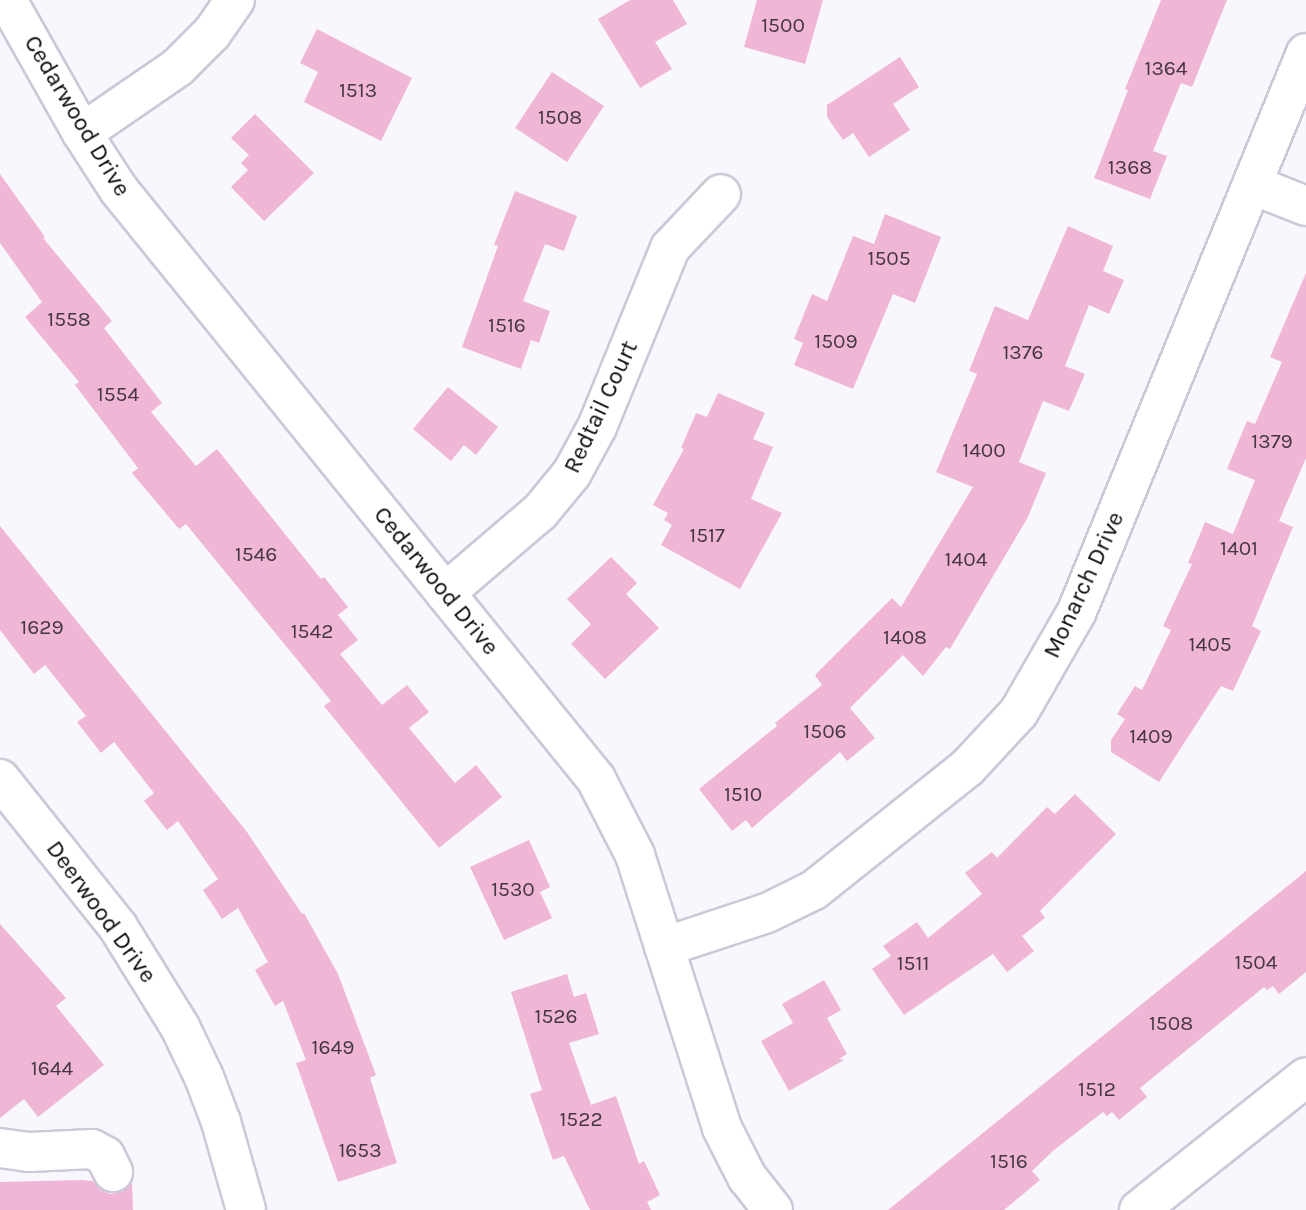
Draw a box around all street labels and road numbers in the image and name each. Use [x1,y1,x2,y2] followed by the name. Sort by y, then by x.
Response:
[18,30,136,202] street label: Cedarwood Drive
[558,336,644,478] street label: Redtail Court
[367,501,505,661] street label: Cedarwood Drive
[1037,507,1131,663] street label: Monarch Drive
[40,835,162,989] street label: Deerwood Drive

